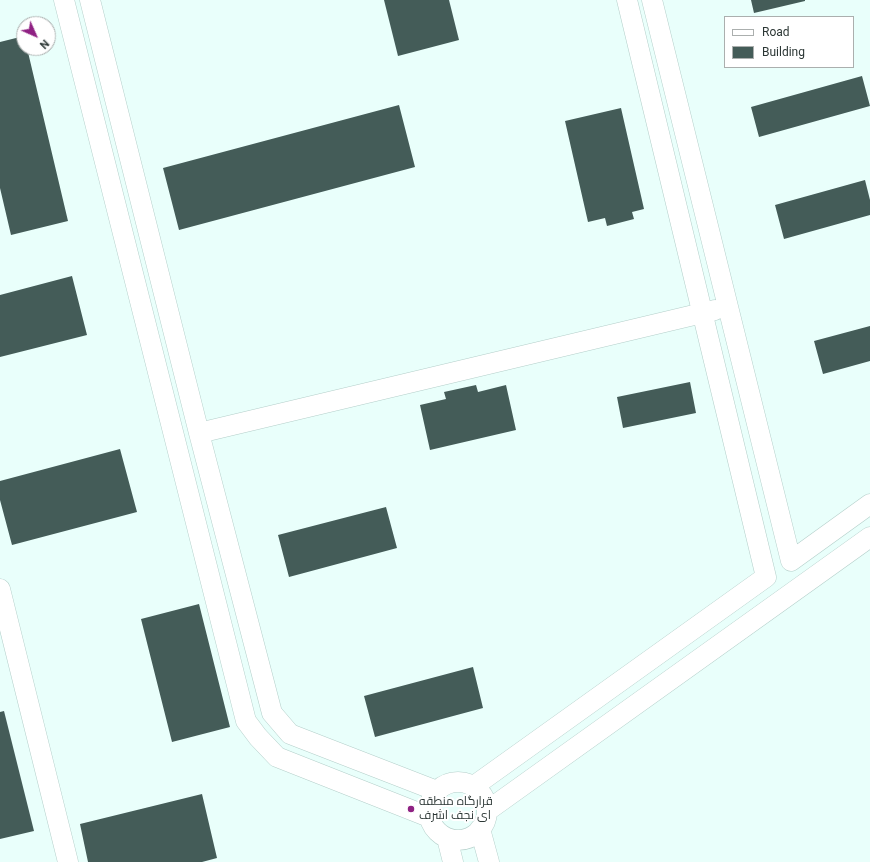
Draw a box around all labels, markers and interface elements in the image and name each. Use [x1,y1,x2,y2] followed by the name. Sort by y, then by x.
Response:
[16,16,56,56] north arrow
[724,16,854,68] legend
[762,25,790,39] text: Road
[37,37,51,51] text: N
[762,45,805,59] text: Building
[419,795,493,823] place label: قرارگاه منطقه ای نجف اشرف
[406,804,416,814] marker: قرارگاه منطقه ای نجف اشرف

